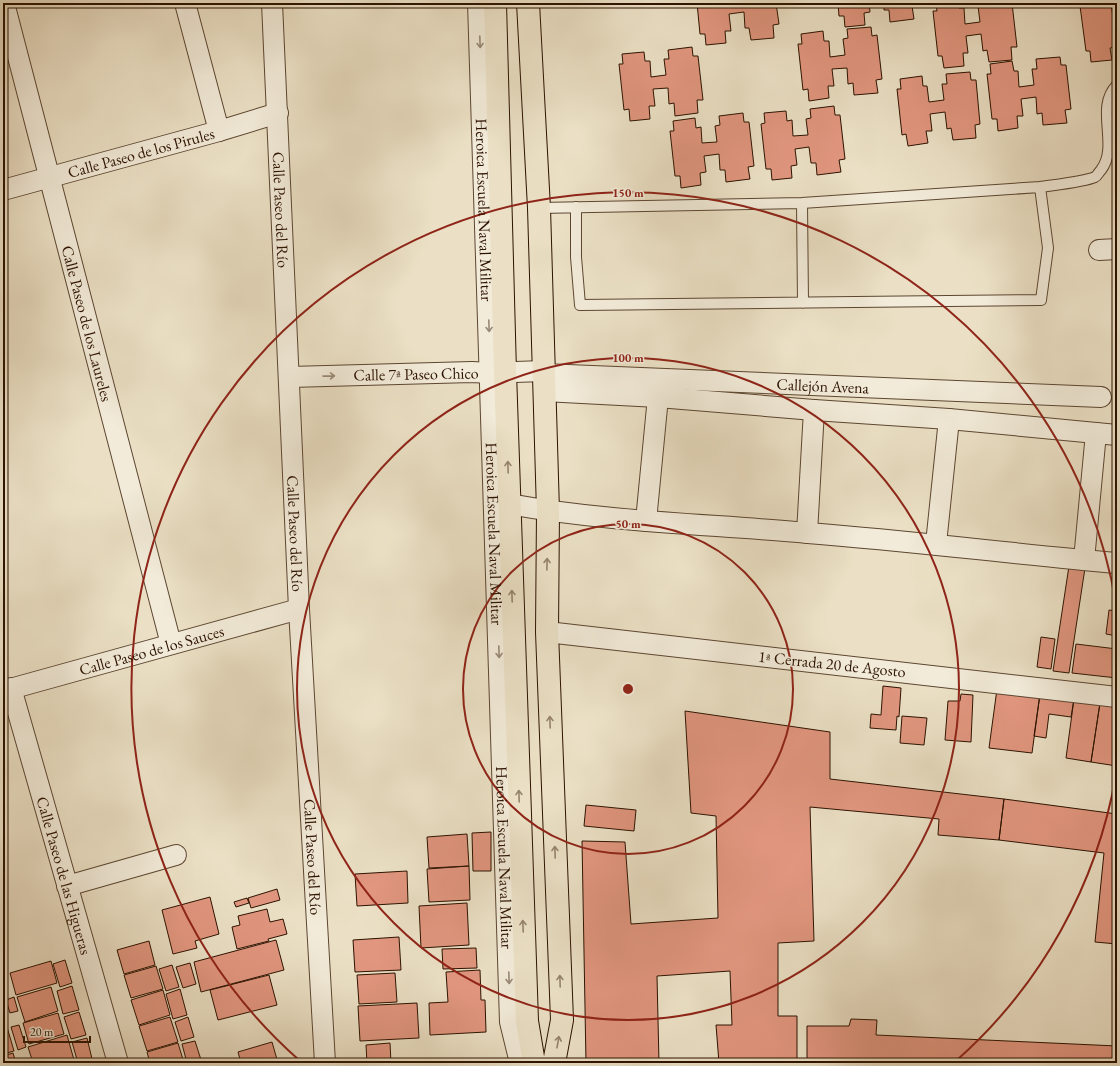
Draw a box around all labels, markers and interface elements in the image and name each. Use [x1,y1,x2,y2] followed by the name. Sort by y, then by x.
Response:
[476,35,483,48] one-way arrow
[471,118,498,302] street label: Heroica Escuela Naval Militar
[65,122,217,182] street label: Calle Paseo de los Pirules
[268,151,294,268] street label: Calle Paseo del Río
[612,185,644,201] text: 150 m
[57,243,118,404] street label: Calle Paseo de los Laureles
[485,319,492,332] one-way arrow
[612,350,644,366] text: 100 m
[353,362,479,386] street label: Calle 7ª Paseo Chico
[322,372,335,380] one-way arrow
[776,373,870,398] street label: Callejón Avena
[481,442,508,626] street label: Heroica Escuela Naval Militar
[504,461,511,474] one-way arrow
[283,475,309,592] street label: Calle Paseo del Río
[615,516,641,532] text: 50 m
[543,558,551,571] one-way arrow
[508,590,516,603] one-way arrow
[77,620,226,680] street label: Calle Paseo de los Sauces
[495,645,502,658] one-way arrow
[757,646,907,682] street label: 1ª Cerrada 20 de Agosto
[621,682,635,696] centre of rings
[546,716,554,729] one-way arrow
[491,766,518,950] street label: Heroica Escuela Naval Militar
[515,790,523,803] one-way arrow
[32,794,97,957] street label: Calle Paseo de las Higueras
[299,798,327,916] street label: Calle Paseo del Río
[551,846,559,859] one-way arrow
[520,920,527,933] one-way arrow
[505,971,512,984] one-way arrow
[557,975,564,988] one-way arrow
[24,1018,90,1044] scale bar
[30,1024,54,1040] text: 20 m
[554,1036,562,1049] one-way arrow

